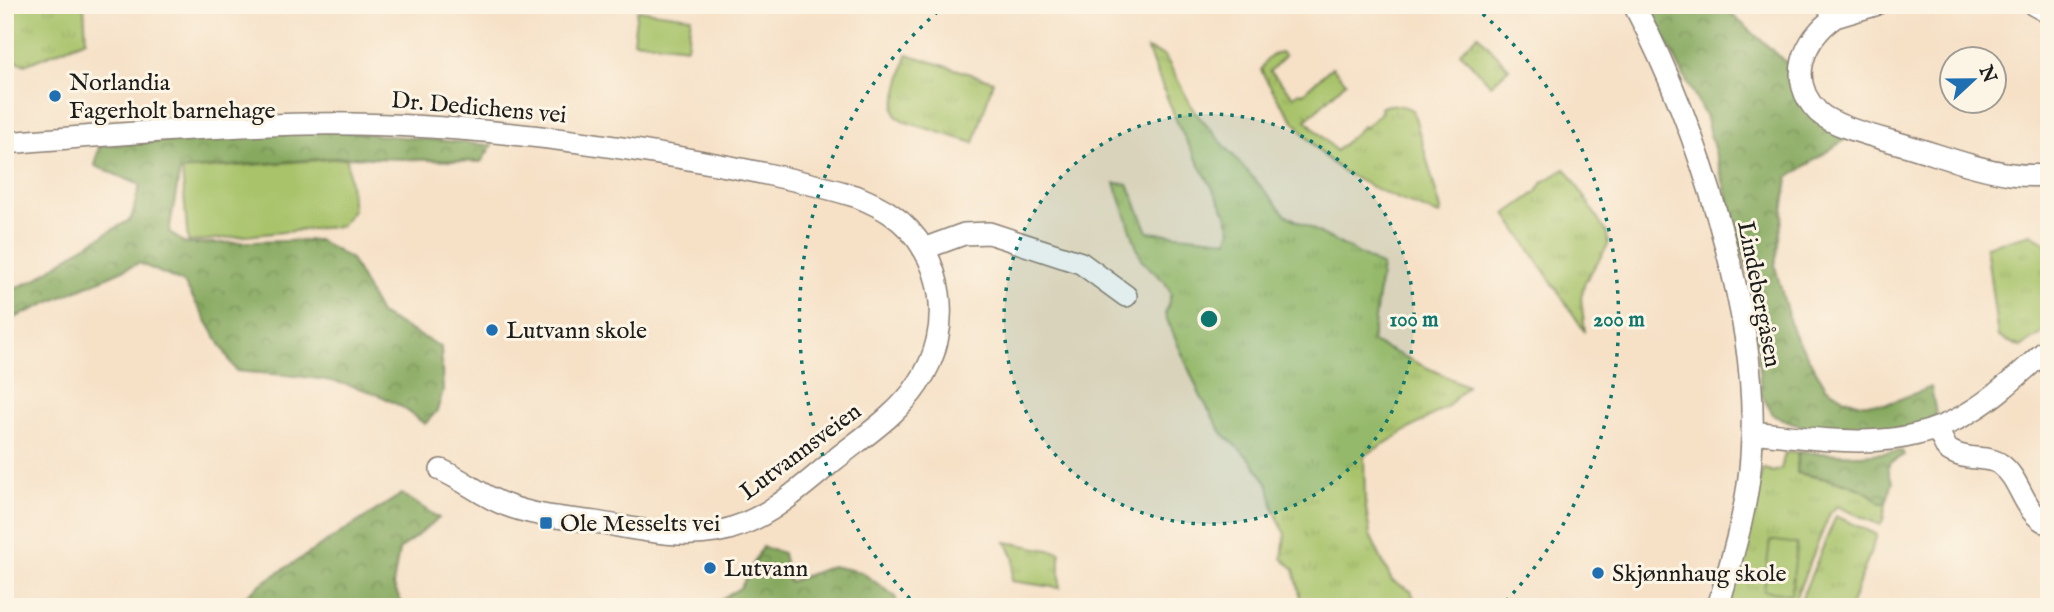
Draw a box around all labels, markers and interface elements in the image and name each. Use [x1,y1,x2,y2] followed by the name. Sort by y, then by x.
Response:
[1938,46,2008,116] north arrow
[1972,61,2001,87] text: N
[69,68,276,127] place label: Norlandia Fagerholt barnehage
[390,85,568,132] street label: Dr. Dedichens vei
[47,88,63,104] marker: Norlandia Fagerholt barnehage
[1729,219,1788,370] street label: Lindebergåsen
[1197,307,1221,331] centre of rings
[1389,307,1439,334] text: 100 m
[1593,307,1645,334] text: 200 m
[506,316,647,347] place label: Lutvann skole
[484,322,500,338] marker: Lutvann skole
[734,396,868,508] street label: Lutvannsveien
[560,509,720,540] place label: Ole Messelts vei
[538,515,554,531] marker: Ole Messelts vei
[724,554,808,585] place label: Lutvann
[1612,559,1787,590] place label: Skjønnhaug skole
[702,560,718,576] marker: Lutvann
[1590,565,1606,581] marker: Skjønnhaug skole

